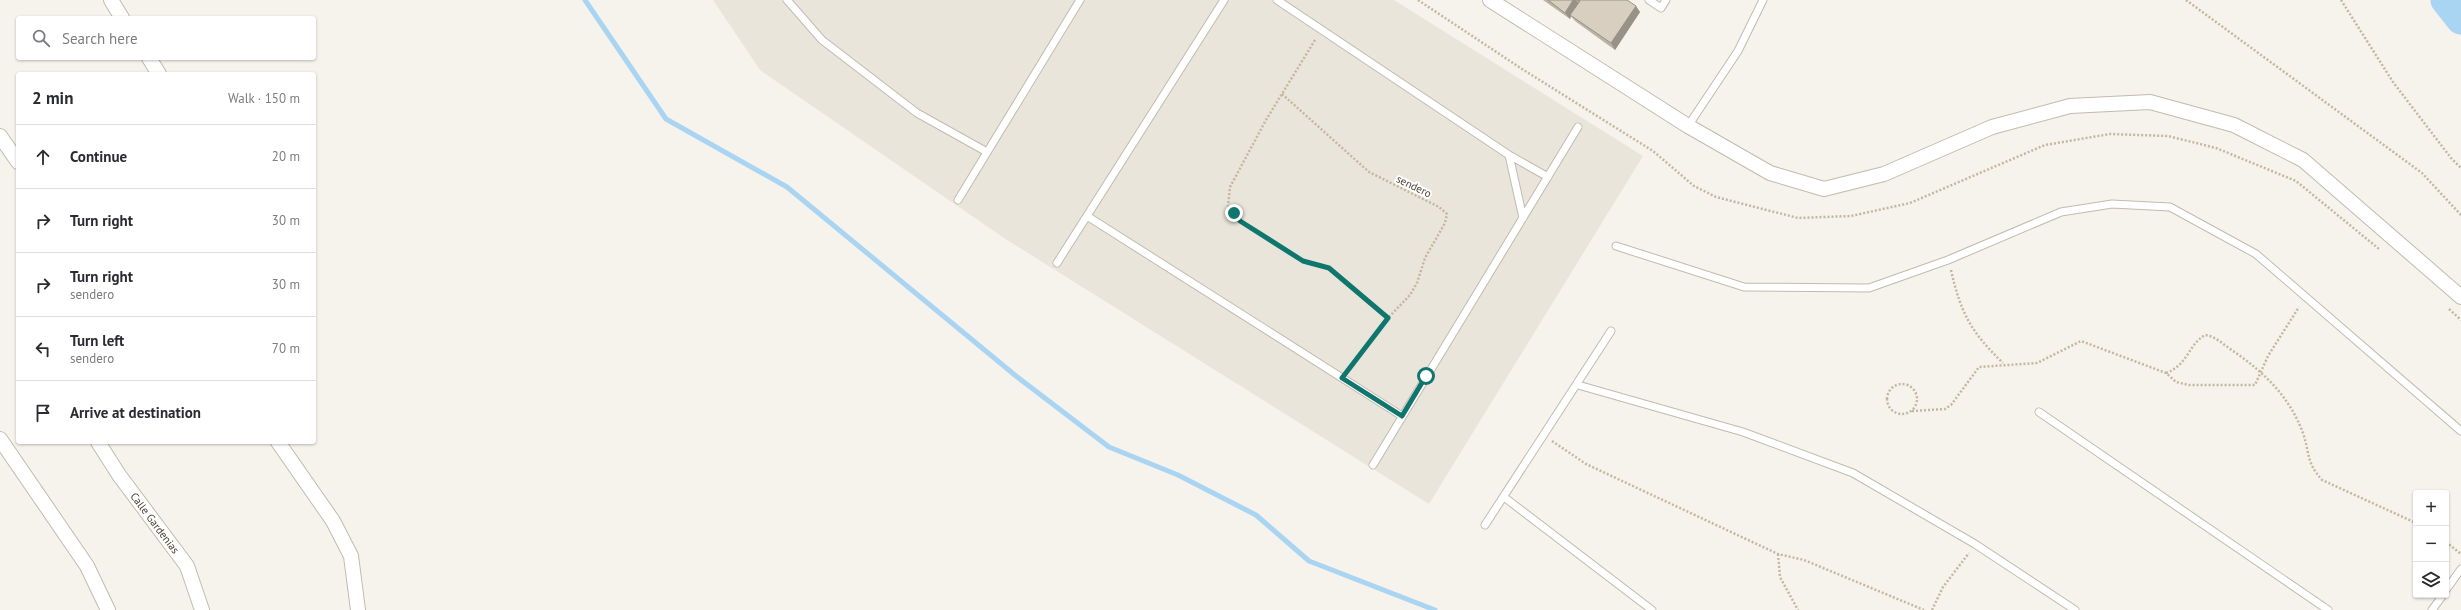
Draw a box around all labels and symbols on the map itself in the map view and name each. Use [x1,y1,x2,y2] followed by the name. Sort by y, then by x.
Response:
[1394,172,1434,201] street label: sendero
[1225,204,1243,222] route end
[1417,367,1435,385] route start
[127,490,183,557] street label: Calle Gardenias

